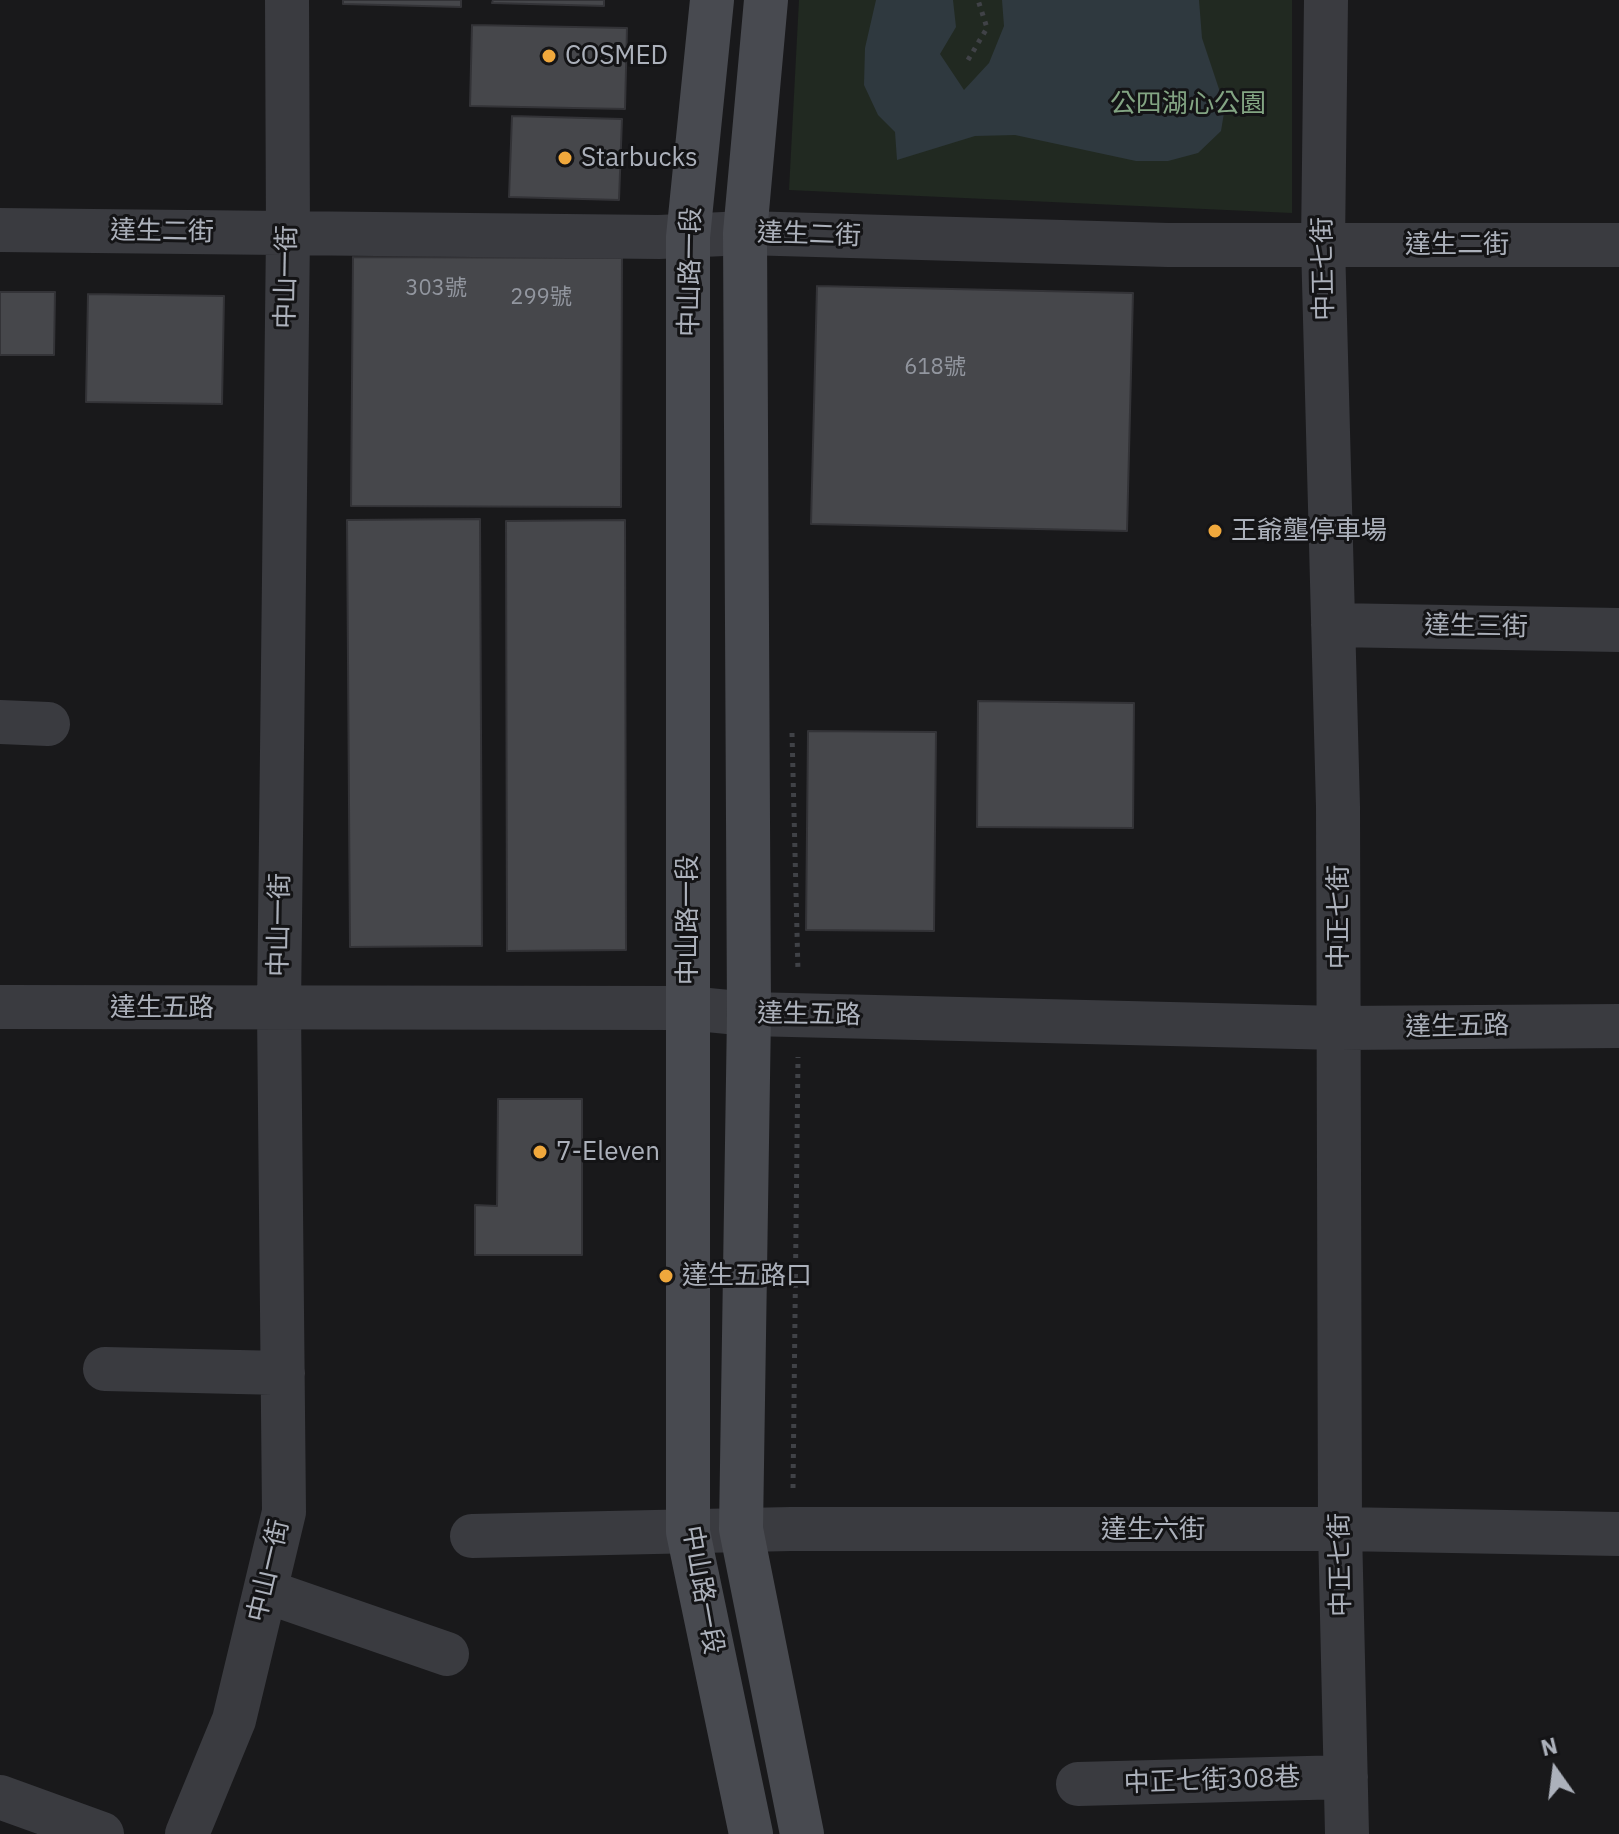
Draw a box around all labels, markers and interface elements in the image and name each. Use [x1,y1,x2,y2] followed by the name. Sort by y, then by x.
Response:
[565,40,668,72] place label: COSMED
[540,47,558,65] marker: COSMED
[1110,88,1266,120] park label: 公四湖心公園
[581,142,698,174] place label: Starbucks
[556,149,574,167] marker: Starbucks
[674,207,708,337] street label: 中山路一段
[110,215,214,249] street label: 達生二街
[1307,217,1341,321] street label: 中正七街
[756,218,862,252] street label: 達生二街
[270,225,304,329] street label: 中山一街
[1405,229,1509,261] street label: 達生二街
[405,276,467,302] house number: 303號
[510,285,572,311] house number: 299號
[904,355,966,381] house number: 618號
[1231,515,1387,547] place label: 王爺壟停車場
[1206,522,1224,540] marker: 王爺壟停車場
[1424,610,1528,644] street label: 達生三街
[672,855,704,985] street label: 中山路一段
[1323,865,1355,969] street label: 中正七街
[263,873,297,977] street label: 中山一街
[110,992,214,1024] street label: 達生五路
[757,998,861,1032] street label: 達生五路
[1405,1010,1509,1044] street label: 達生五路
[556,1136,660,1168] place label: 7-Eleven
[531,1143,549,1161] marker: 7-Eleven
[682,1260,812,1292] place label: 達生五路口
[657,1267,675,1285] marker: 達生五路口
[1324,1513,1358,1617] street label: 中正七街
[1101,1514,1205,1546] street label: 達生六街
[242,1517,296,1625] street label: 中山一街
[675,1523,729,1657] street label: 中山路一段
[1515,1730,1595,1810] north arrow
[1538,1730,1560,1762] text: N
[1123,1762,1301,1800] street label: 中正七街308巷

